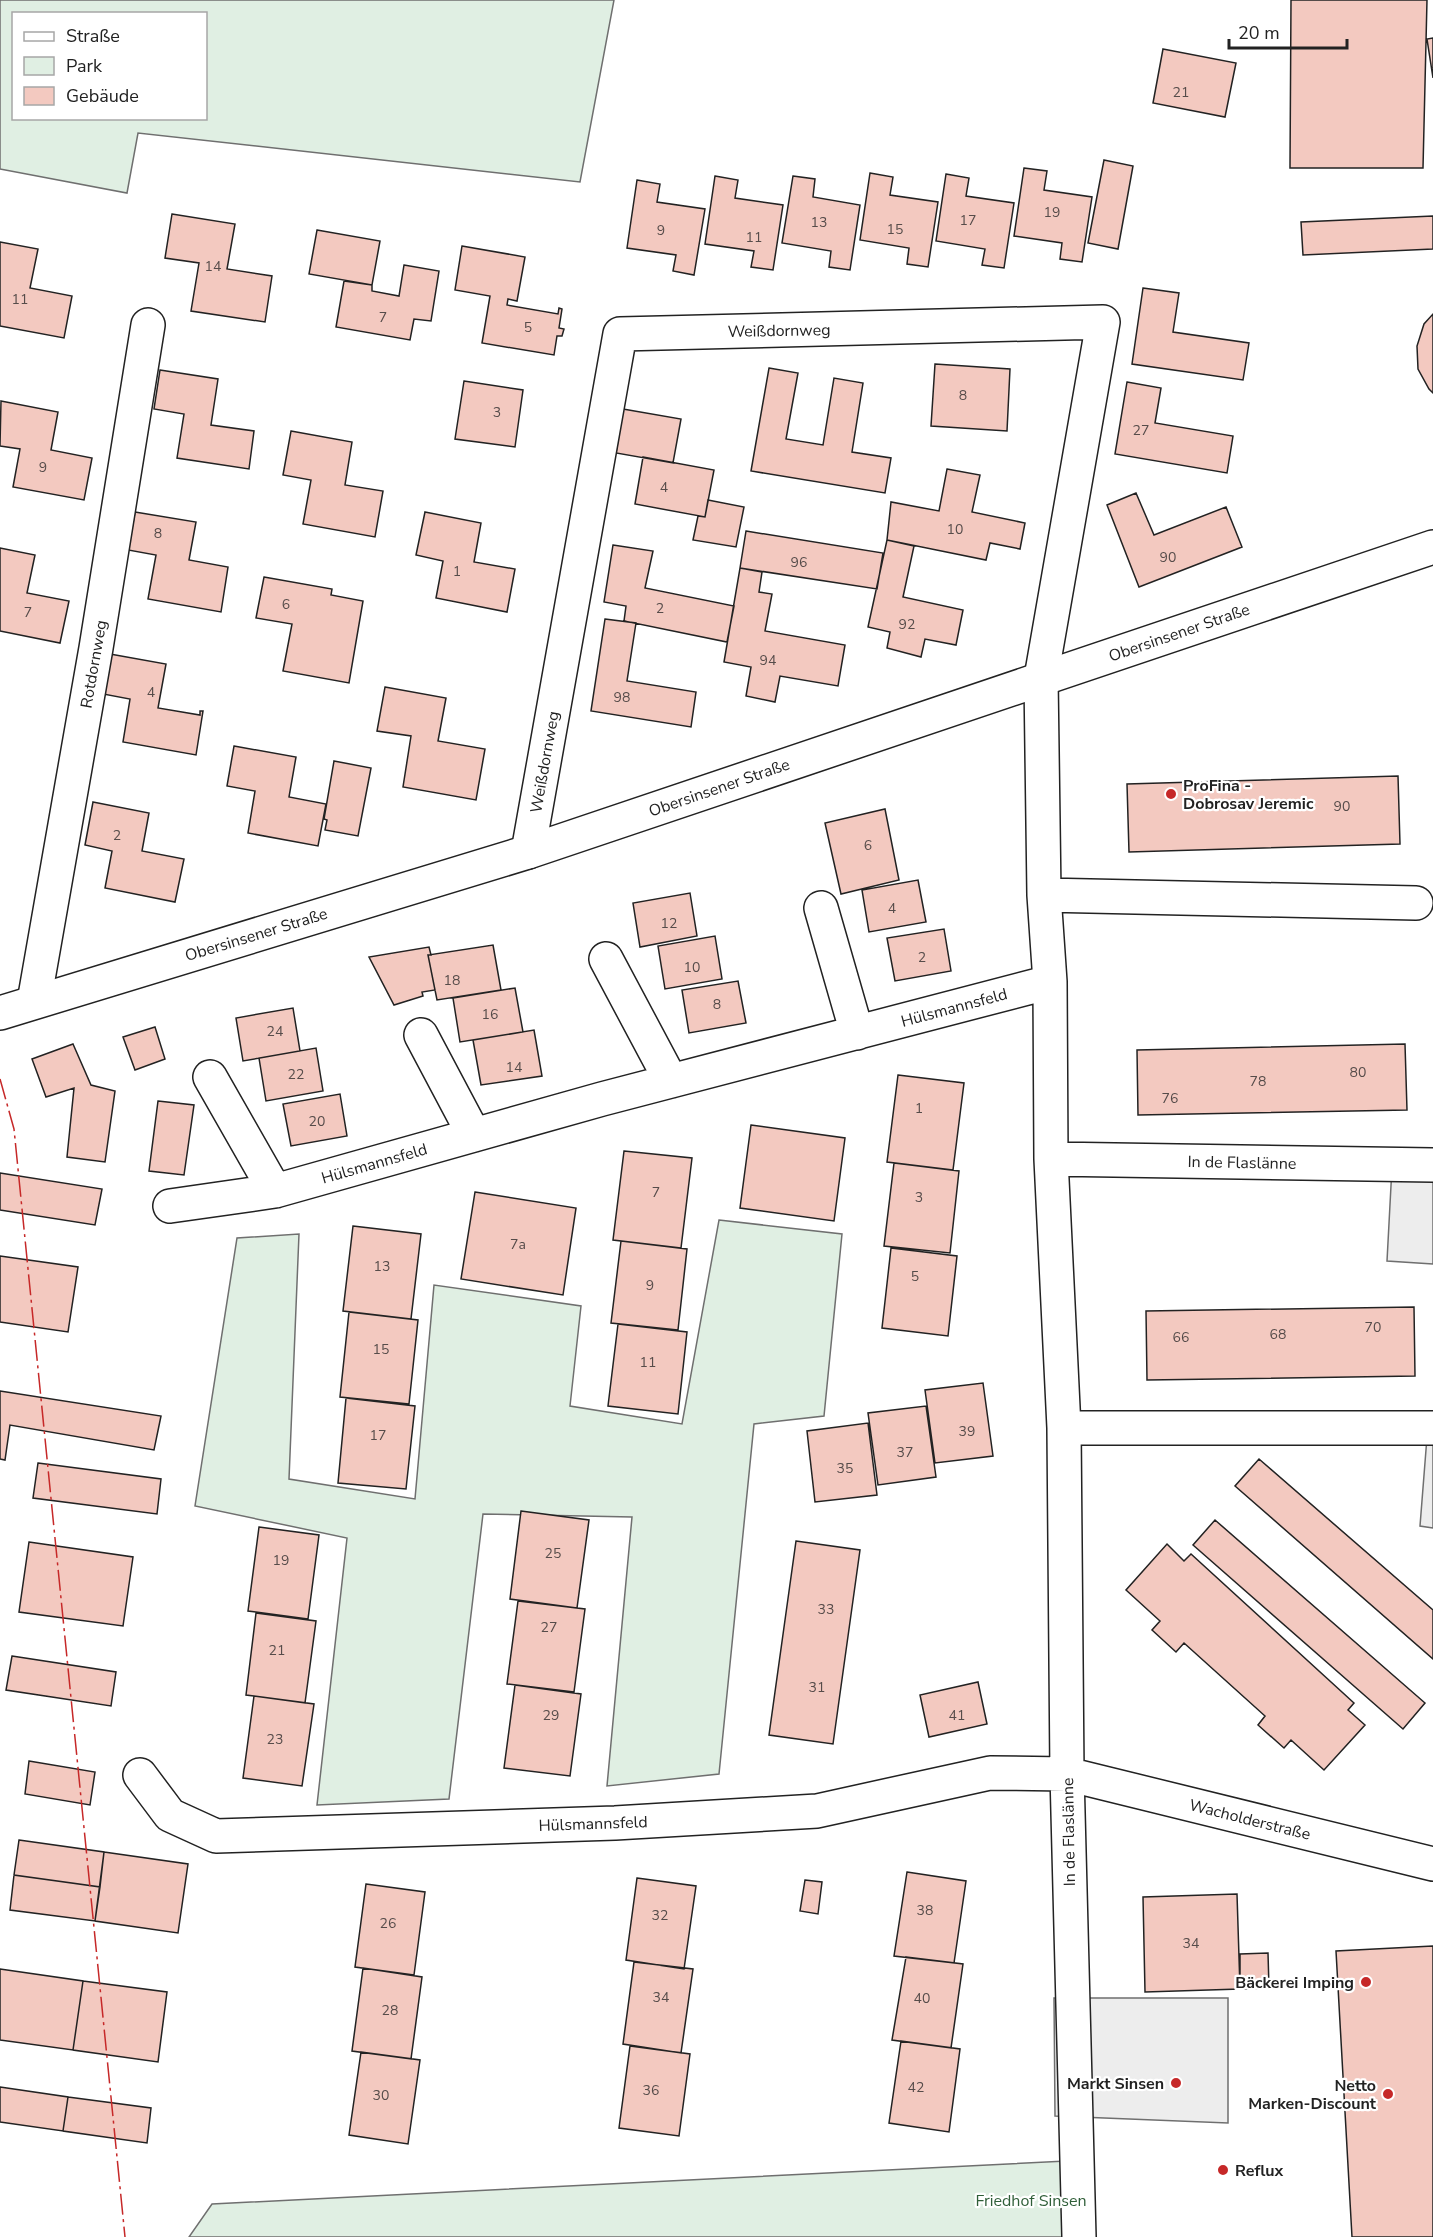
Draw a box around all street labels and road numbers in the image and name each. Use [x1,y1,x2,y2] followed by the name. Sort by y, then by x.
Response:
[727,319,831,343] street label: Weißdornweg
[1106,598,1253,667] street label: Obersinsener Straße
[75,618,113,710] street label: Rotdornweg
[525,710,565,815] street label: Weißdornweg
[646,753,793,822] street label: Obersinsener Straße
[182,903,330,967] street label: Obersinsener Straße
[899,983,1010,1033] street label: Hülsmannsfeld
[319,1138,430,1190] street label: Hülsmannsfeld
[1187,1151,1297,1175] street label: In de Flaslänne
[1057,1777,1081,1887] street label: In de Flaslänne
[1187,1794,1313,1846] street label: Wacholderstraße
[538,1811,648,1837] street label: Hülsmannsfeld

